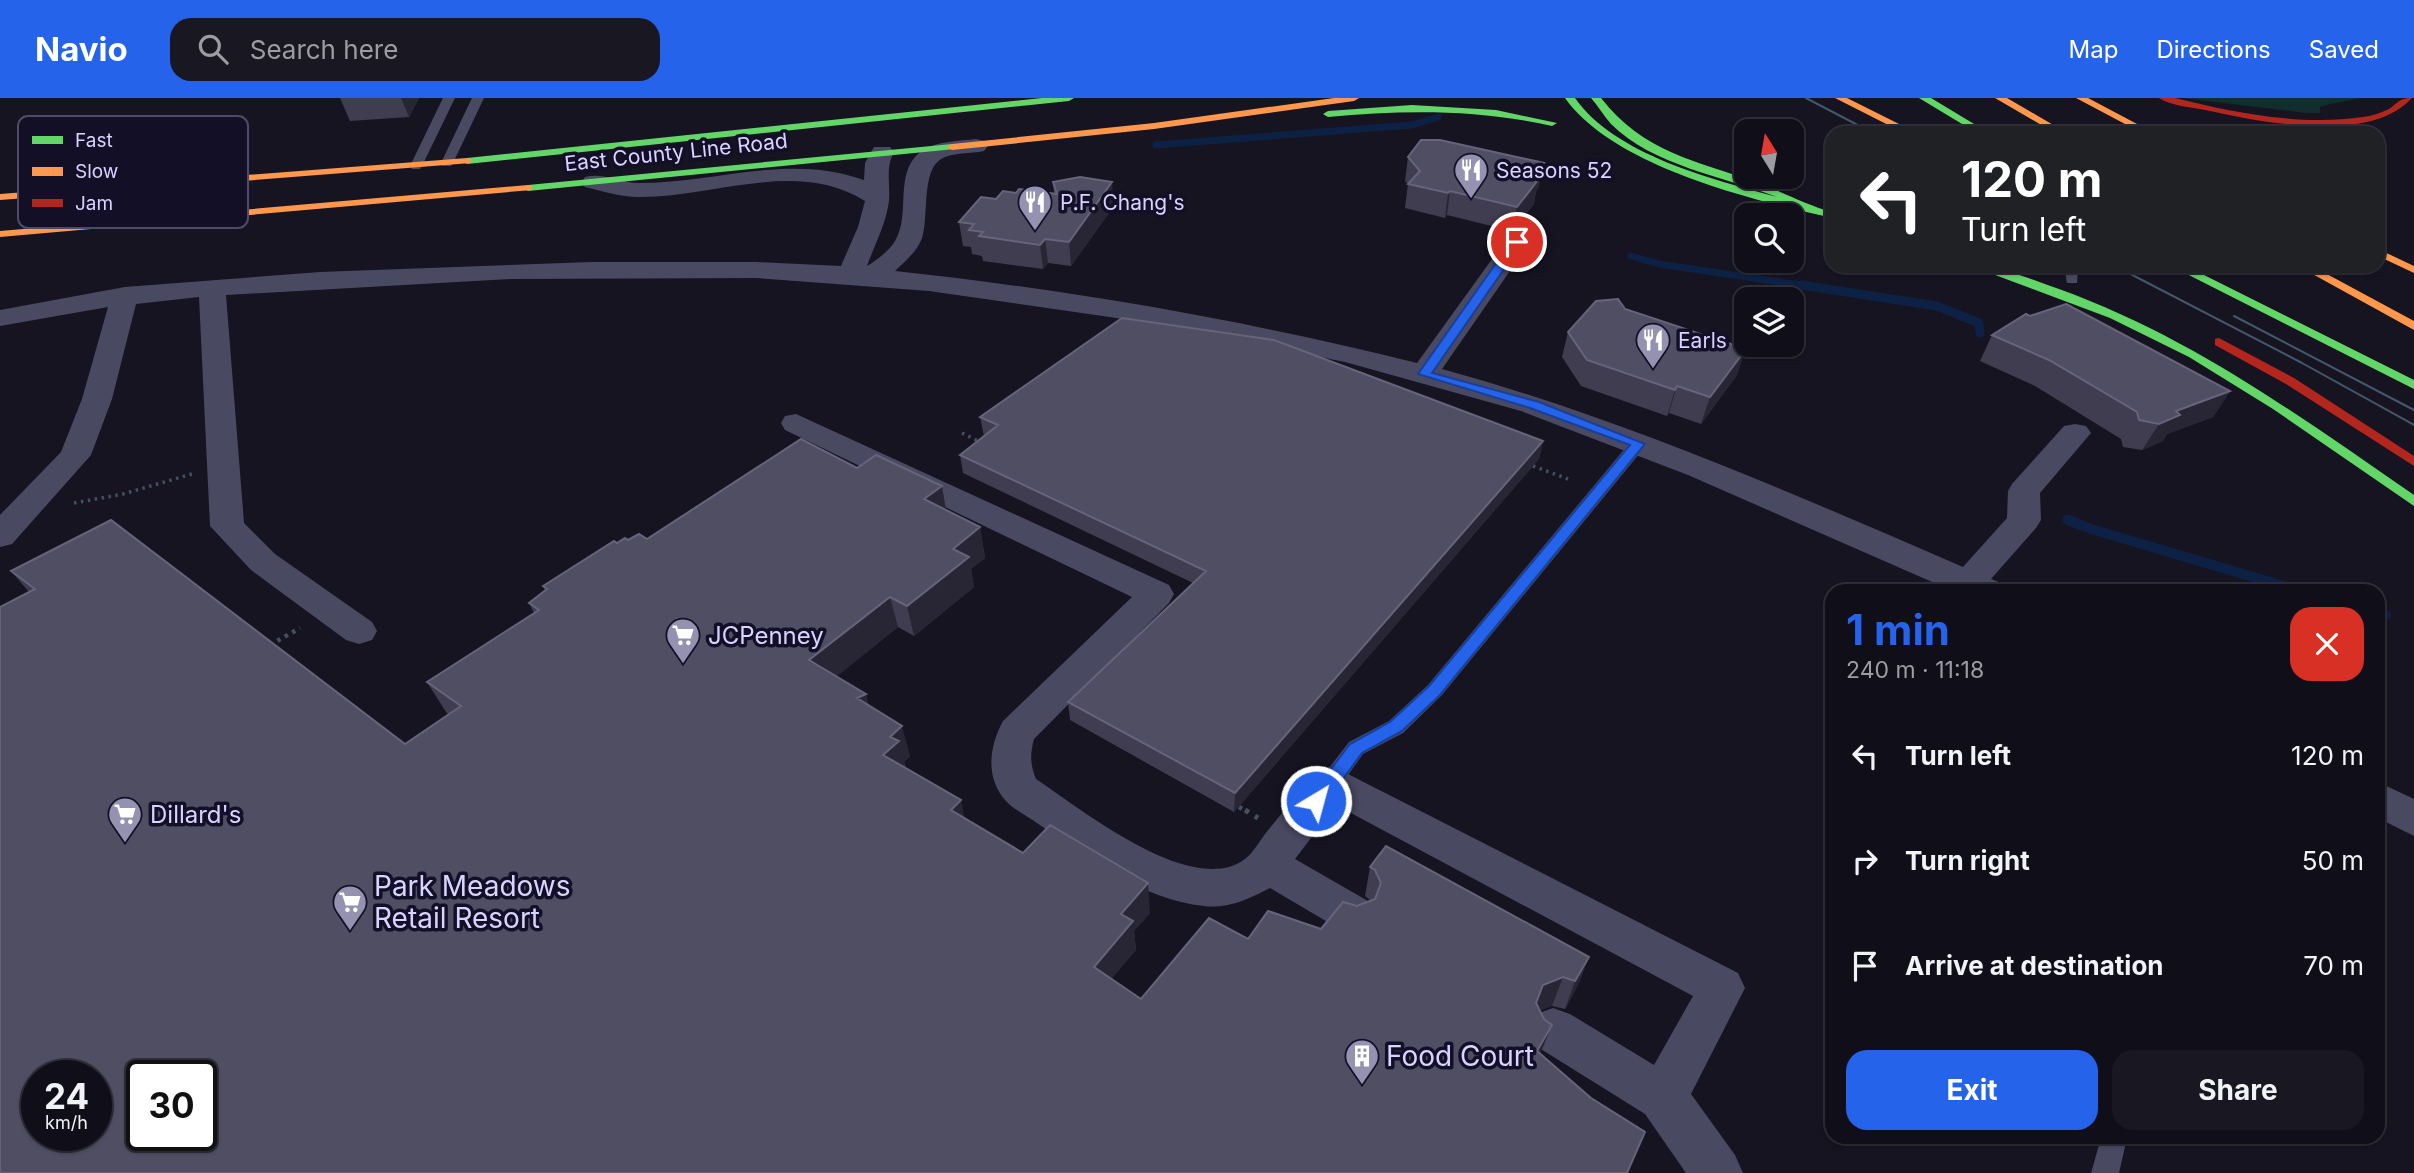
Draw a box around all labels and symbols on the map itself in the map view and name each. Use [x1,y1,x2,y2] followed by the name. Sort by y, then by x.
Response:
[18,116,248,228] legend
[1734,119,1804,189] north arrow
[563,128,789,176] street label: East County Line Road
[75,129,113,152] text: Fast
[1452,151,1490,200] restaurant icon: Seasons 52
[1496,158,1612,183] place label: Seasons 52
[75,160,118,183] text: Slow
[1016,183,1054,232] restaurant icon: P.F. Chang's
[1060,190,1185,215] place label: P.F. Chang's
[75,192,113,215] text: Jam
[1487,212,1547,272] pin
[1634,321,1672,370] restaurant icon: Earls
[1678,328,1727,353] place label: Earls
[664,616,702,665] supermarket icon: JCPenney
[708,621,824,650] place label: JCPenney
[1279,764,1353,838] position arrow
[106,795,144,844] supermarket icon: Dillard's
[150,800,241,829] place label: Dillard's
[374,869,571,935] place label: Park Meadows Retail Resort
[331,883,369,932] supermarket icon: Park Meadows Retail Resort
[1343,1037,1381,1086] building icon: Food Court
[1386,1039,1534,1073] place label: Food Court
[126,1060,217,1151] speed limit sign: 30

